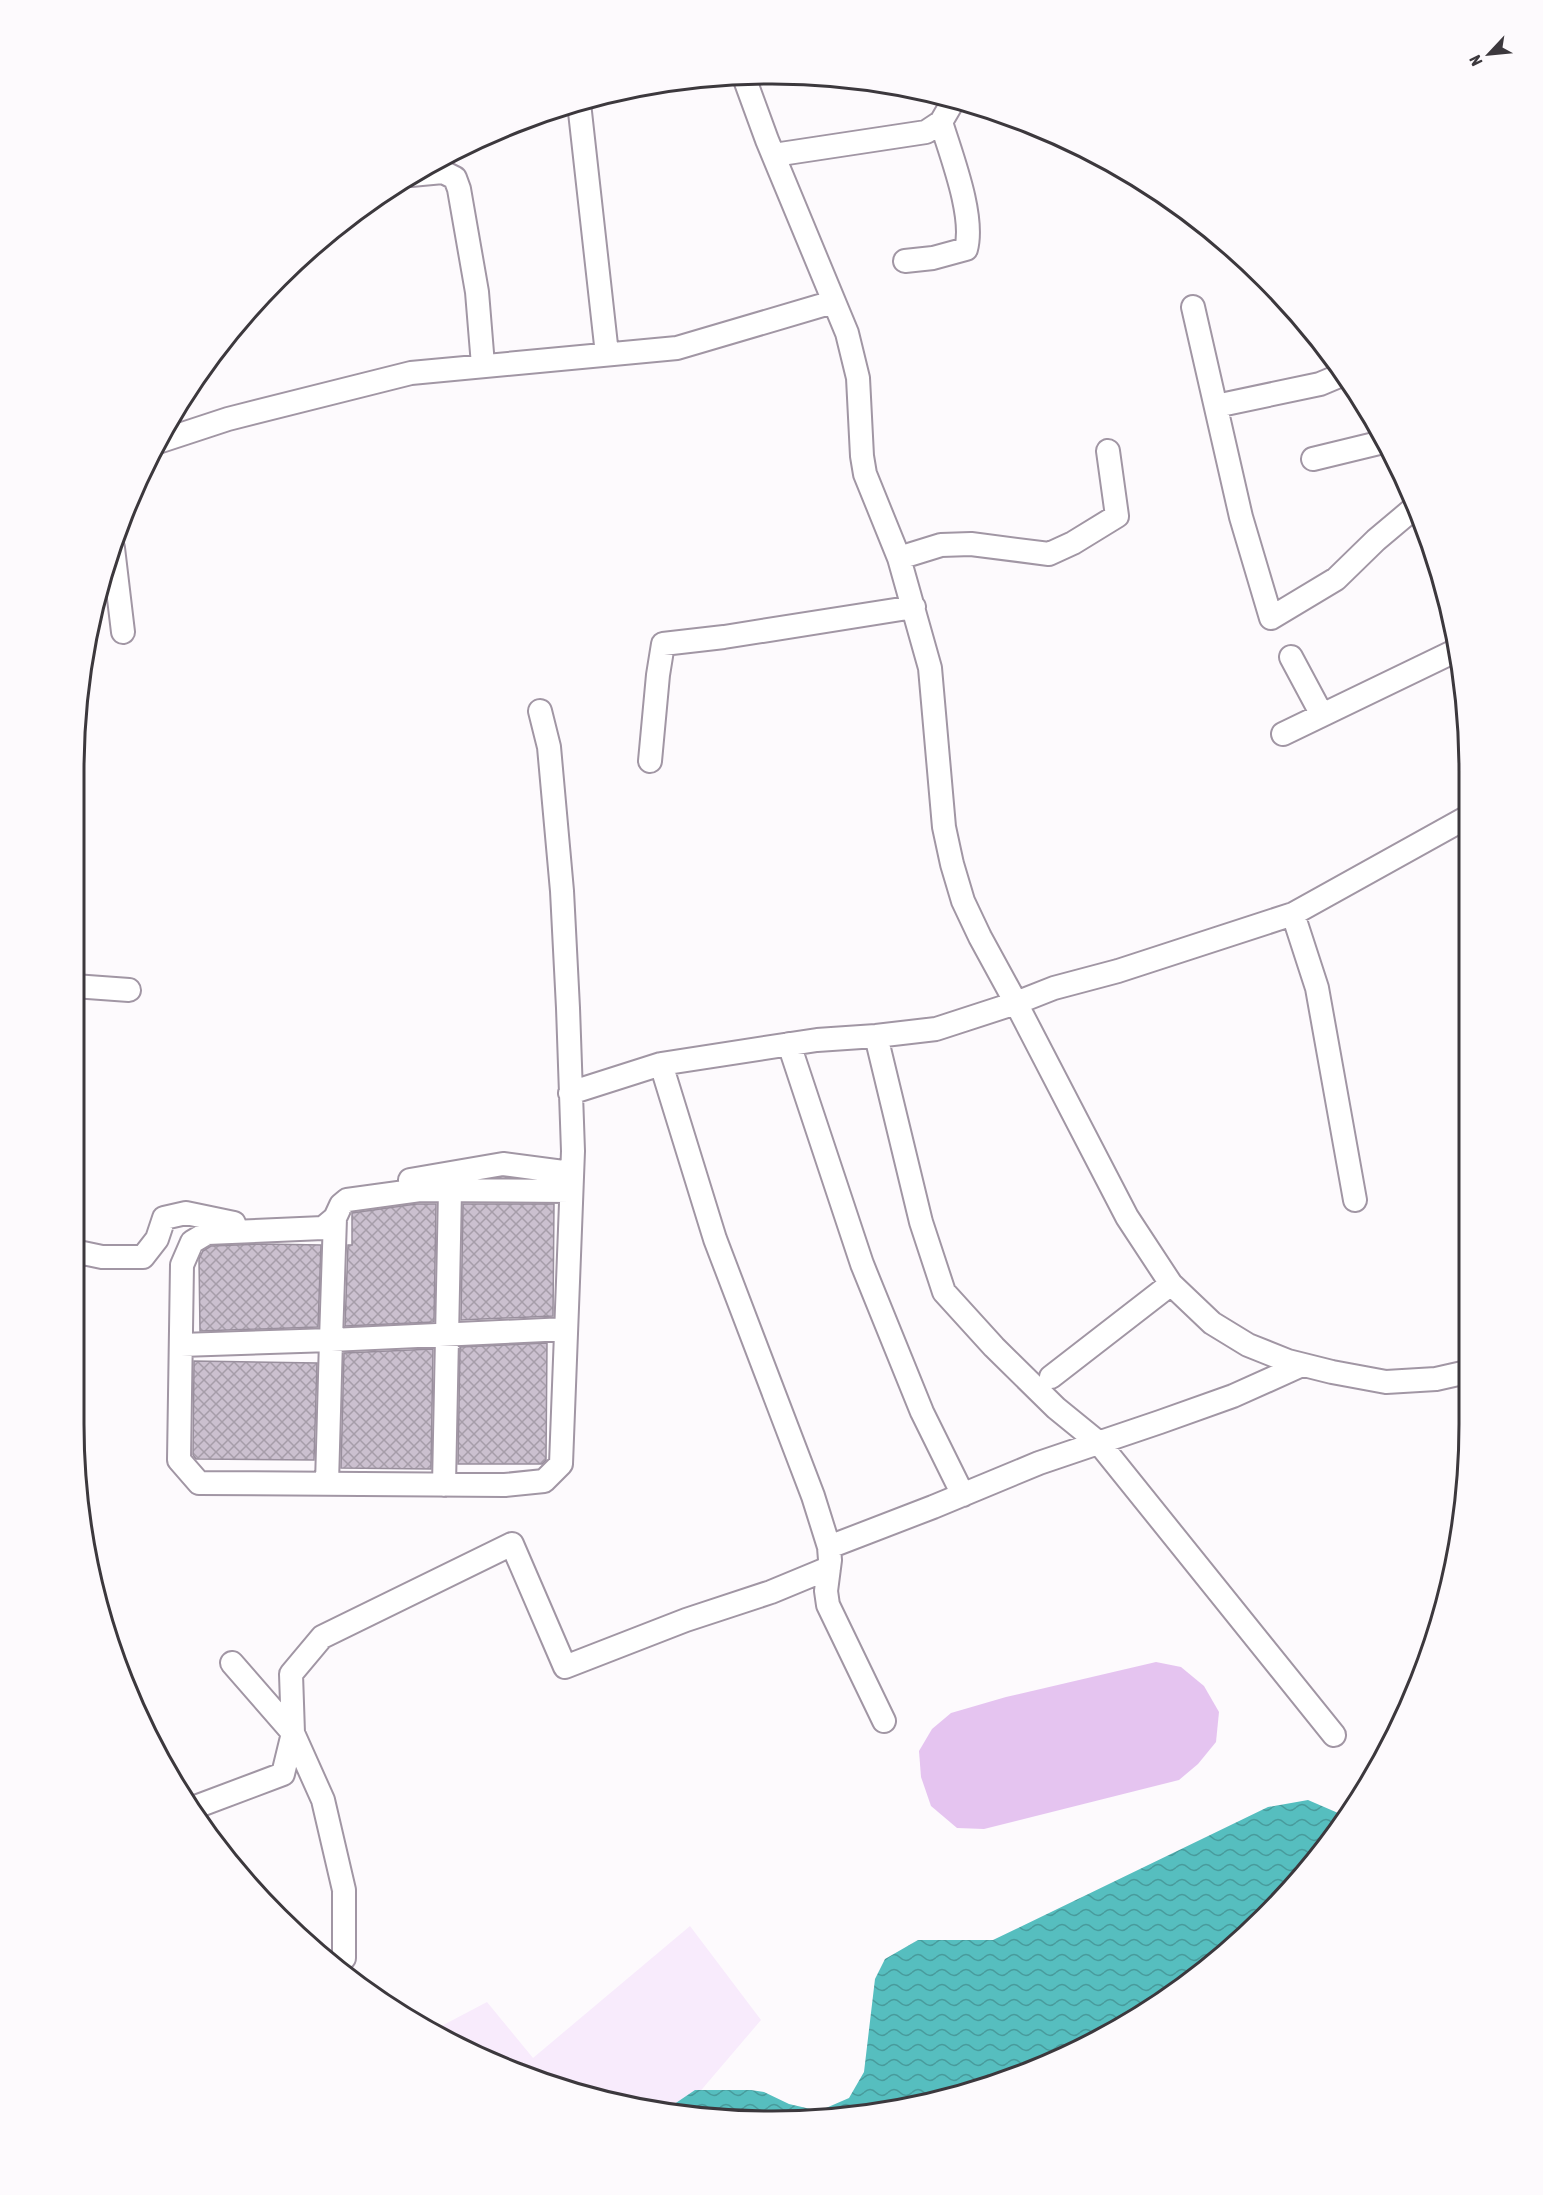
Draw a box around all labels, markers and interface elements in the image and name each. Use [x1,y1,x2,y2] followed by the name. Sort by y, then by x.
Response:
[1459,24,1519,84] north arrow
[1465,52,1486,69] text: N

